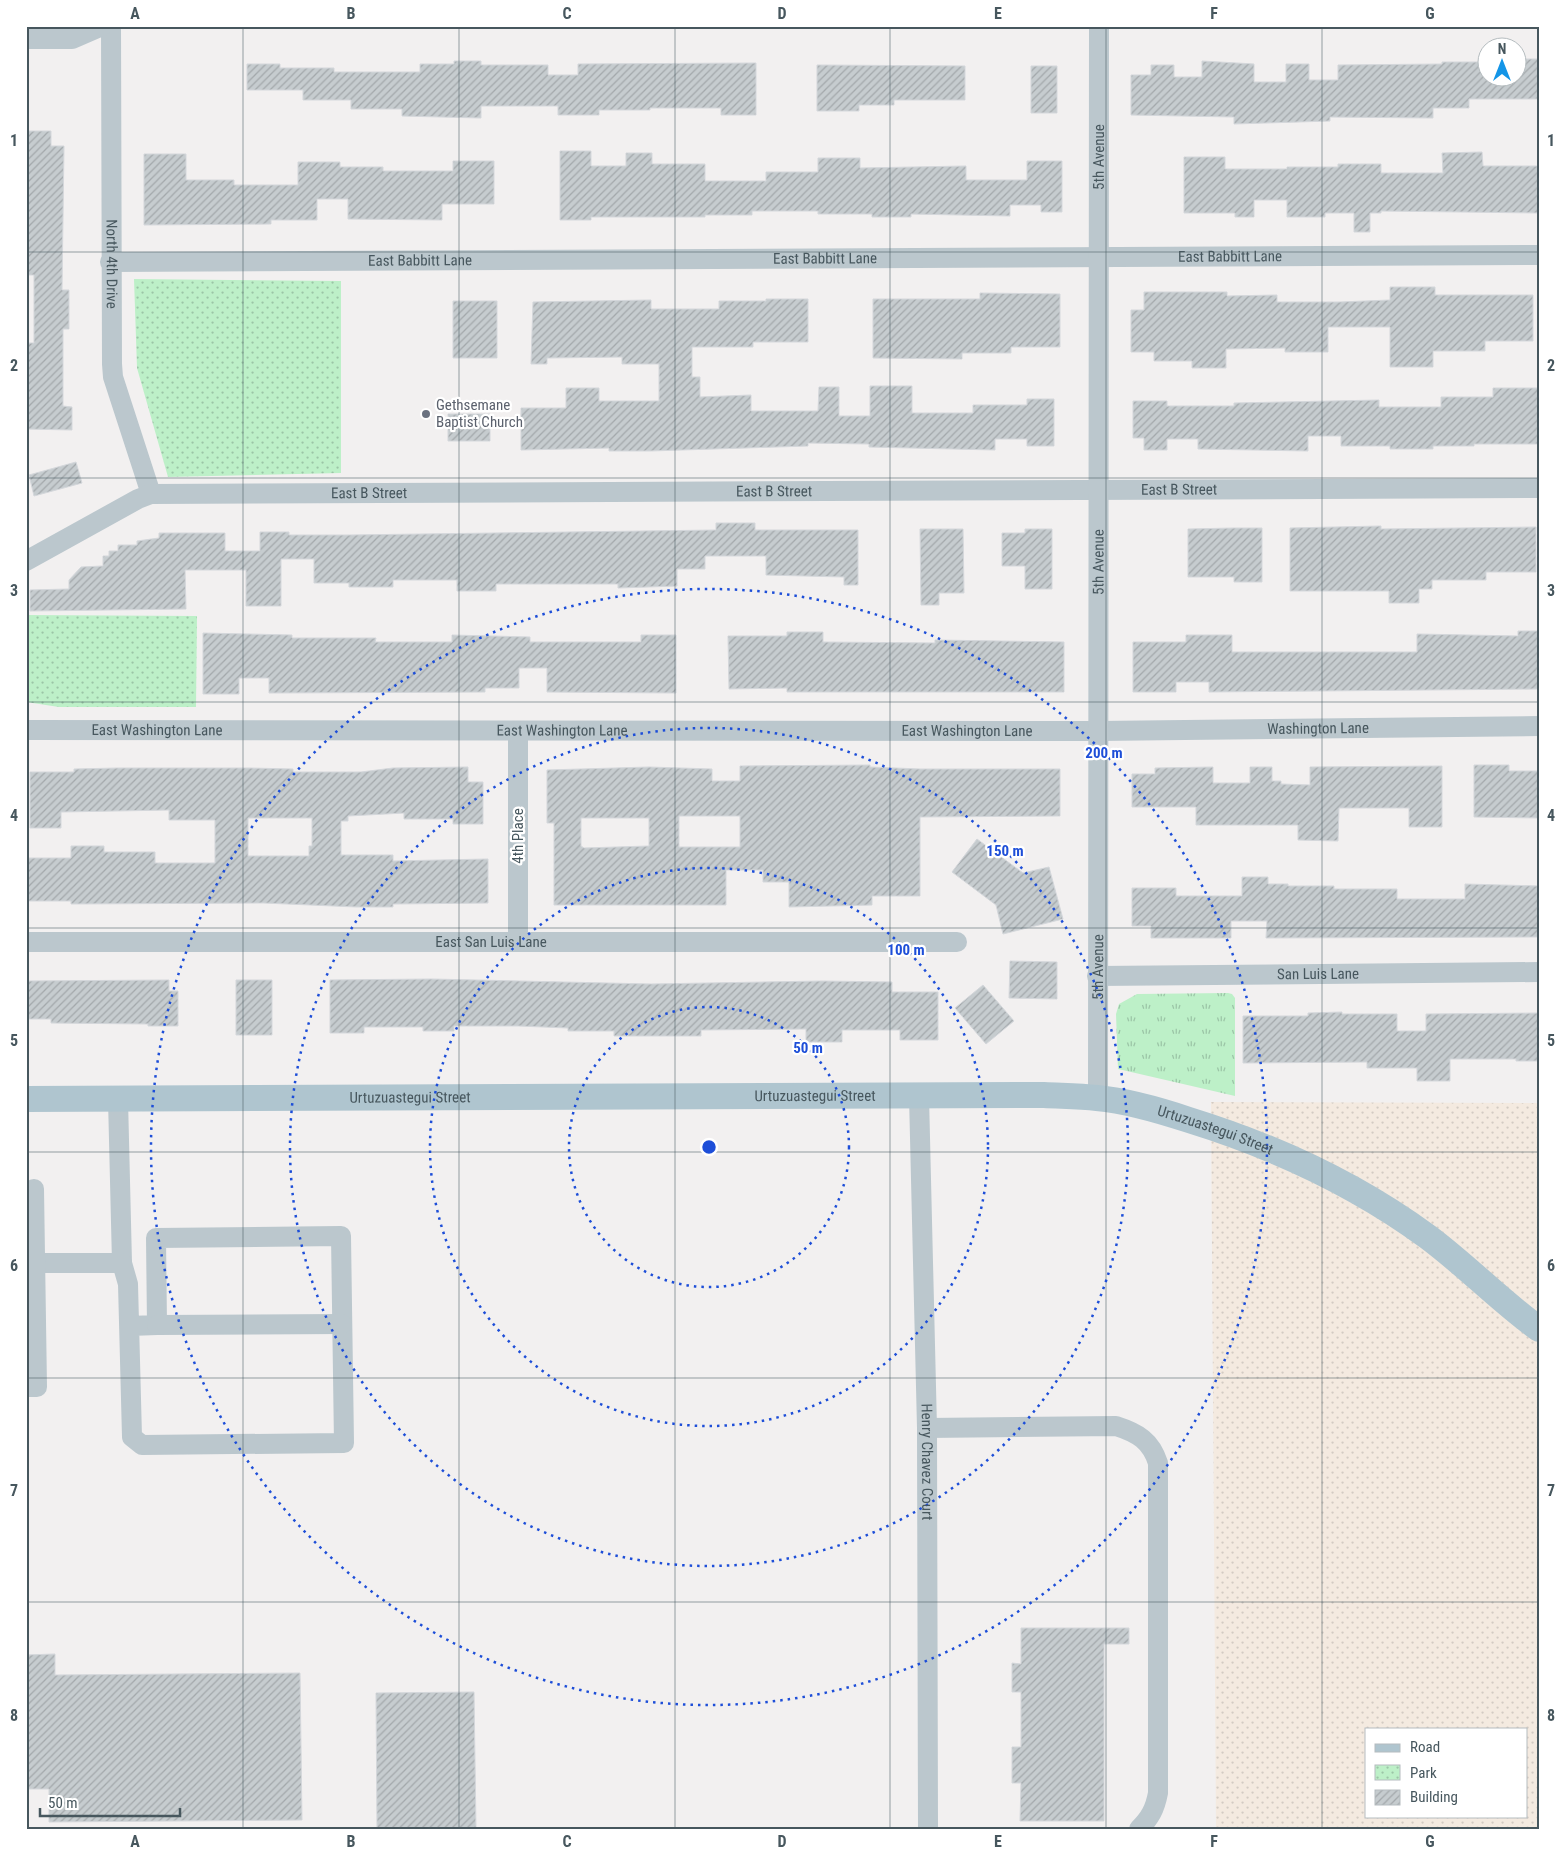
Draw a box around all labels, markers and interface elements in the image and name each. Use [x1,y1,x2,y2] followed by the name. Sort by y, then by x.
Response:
[130,4,140,23] text: A
[347,4,356,23] text: B
[562,4,572,23] text: C
[777,4,787,23] text: D
[994,4,1002,23] text: E
[1210,4,1218,23] text: F
[1425,4,1435,23] text: G
[1478,38,1528,88] north arrow
[1498,41,1506,57] text: N
[1090,124,1108,190] street label: 5th Avenue
[10,131,18,150] text: 1
[1547,131,1555,150] text: 1
[103,219,121,309] street label: North 4th Drive
[1178,247,1282,266] street label: East Babbitt Lane
[773,249,877,268] street label: East Babbitt Lane
[368,251,472,270] street label: East Babbitt Lane
[10,356,18,375] text: 2
[1547,356,1555,375] text: 2
[436,396,523,431] place label: Gethsemane Baptist Church
[420,408,432,420] marker: Gethsemane Baptist Church
[1141,480,1217,499] street label: East B Street
[736,482,812,500] street label: East B Street
[331,484,407,502] street label: East B Street
[1089,529,1108,595] street label: 5th Avenue
[10,581,18,600] text: 3
[1547,581,1555,600] text: 3
[1267,719,1369,738] street label: Washington Lane
[91,721,223,739] street label: East Washington Lane
[496,721,628,740] street label: East Washington Lane
[901,722,1033,740] street label: East Washington Lane
[1085,744,1123,762] text: 200 m
[10,806,18,825] text: 4
[1547,806,1555,825] text: 4
[509,808,527,864] street label: 4th Place
[986,842,1024,860] text: 150 m
[435,933,547,951] street label: East San Luis Lane
[1089,934,1107,1000] street label: 5th Avenue
[887,941,925,959] text: 100 m
[1277,965,1359,983] street label: San Luis Lane
[10,1031,18,1050] text: 5
[1547,1031,1555,1050] text: 5
[793,1039,823,1057] text: 50 m
[754,1087,876,1105] street label: Urtuzuastegui Street
[349,1088,471,1107] street label: Urtuzuastegui Street
[1155,1102,1276,1159] street label: Urtuzuastegui Street
[700,1138,718,1156] centre of rings
[10,1256,18,1275] text: 6
[1547,1256,1555,1275] text: 6
[917,1403,936,1520] street label: Henry Chavez Court
[10,1481,18,1500] text: 7
[1547,1481,1555,1500] text: 7
[10,1706,18,1725] text: 8
[1547,1706,1555,1725] text: 8
[1365,1728,1528,1818] legend
[1410,1738,1440,1756] text: Road
[1410,1764,1437,1782] text: Park
[40,1785,180,1817] scale bar
[1410,1788,1458,1806] text: Building
[48,1794,78,1812] text: 50 m
[130,1832,140,1851] text: A
[347,1832,356,1851] text: B
[562,1832,572,1851] text: C
[777,1832,787,1851] text: D
[994,1832,1002,1851] text: E
[1210,1832,1218,1851] text: F
[1425,1832,1435,1851] text: G

